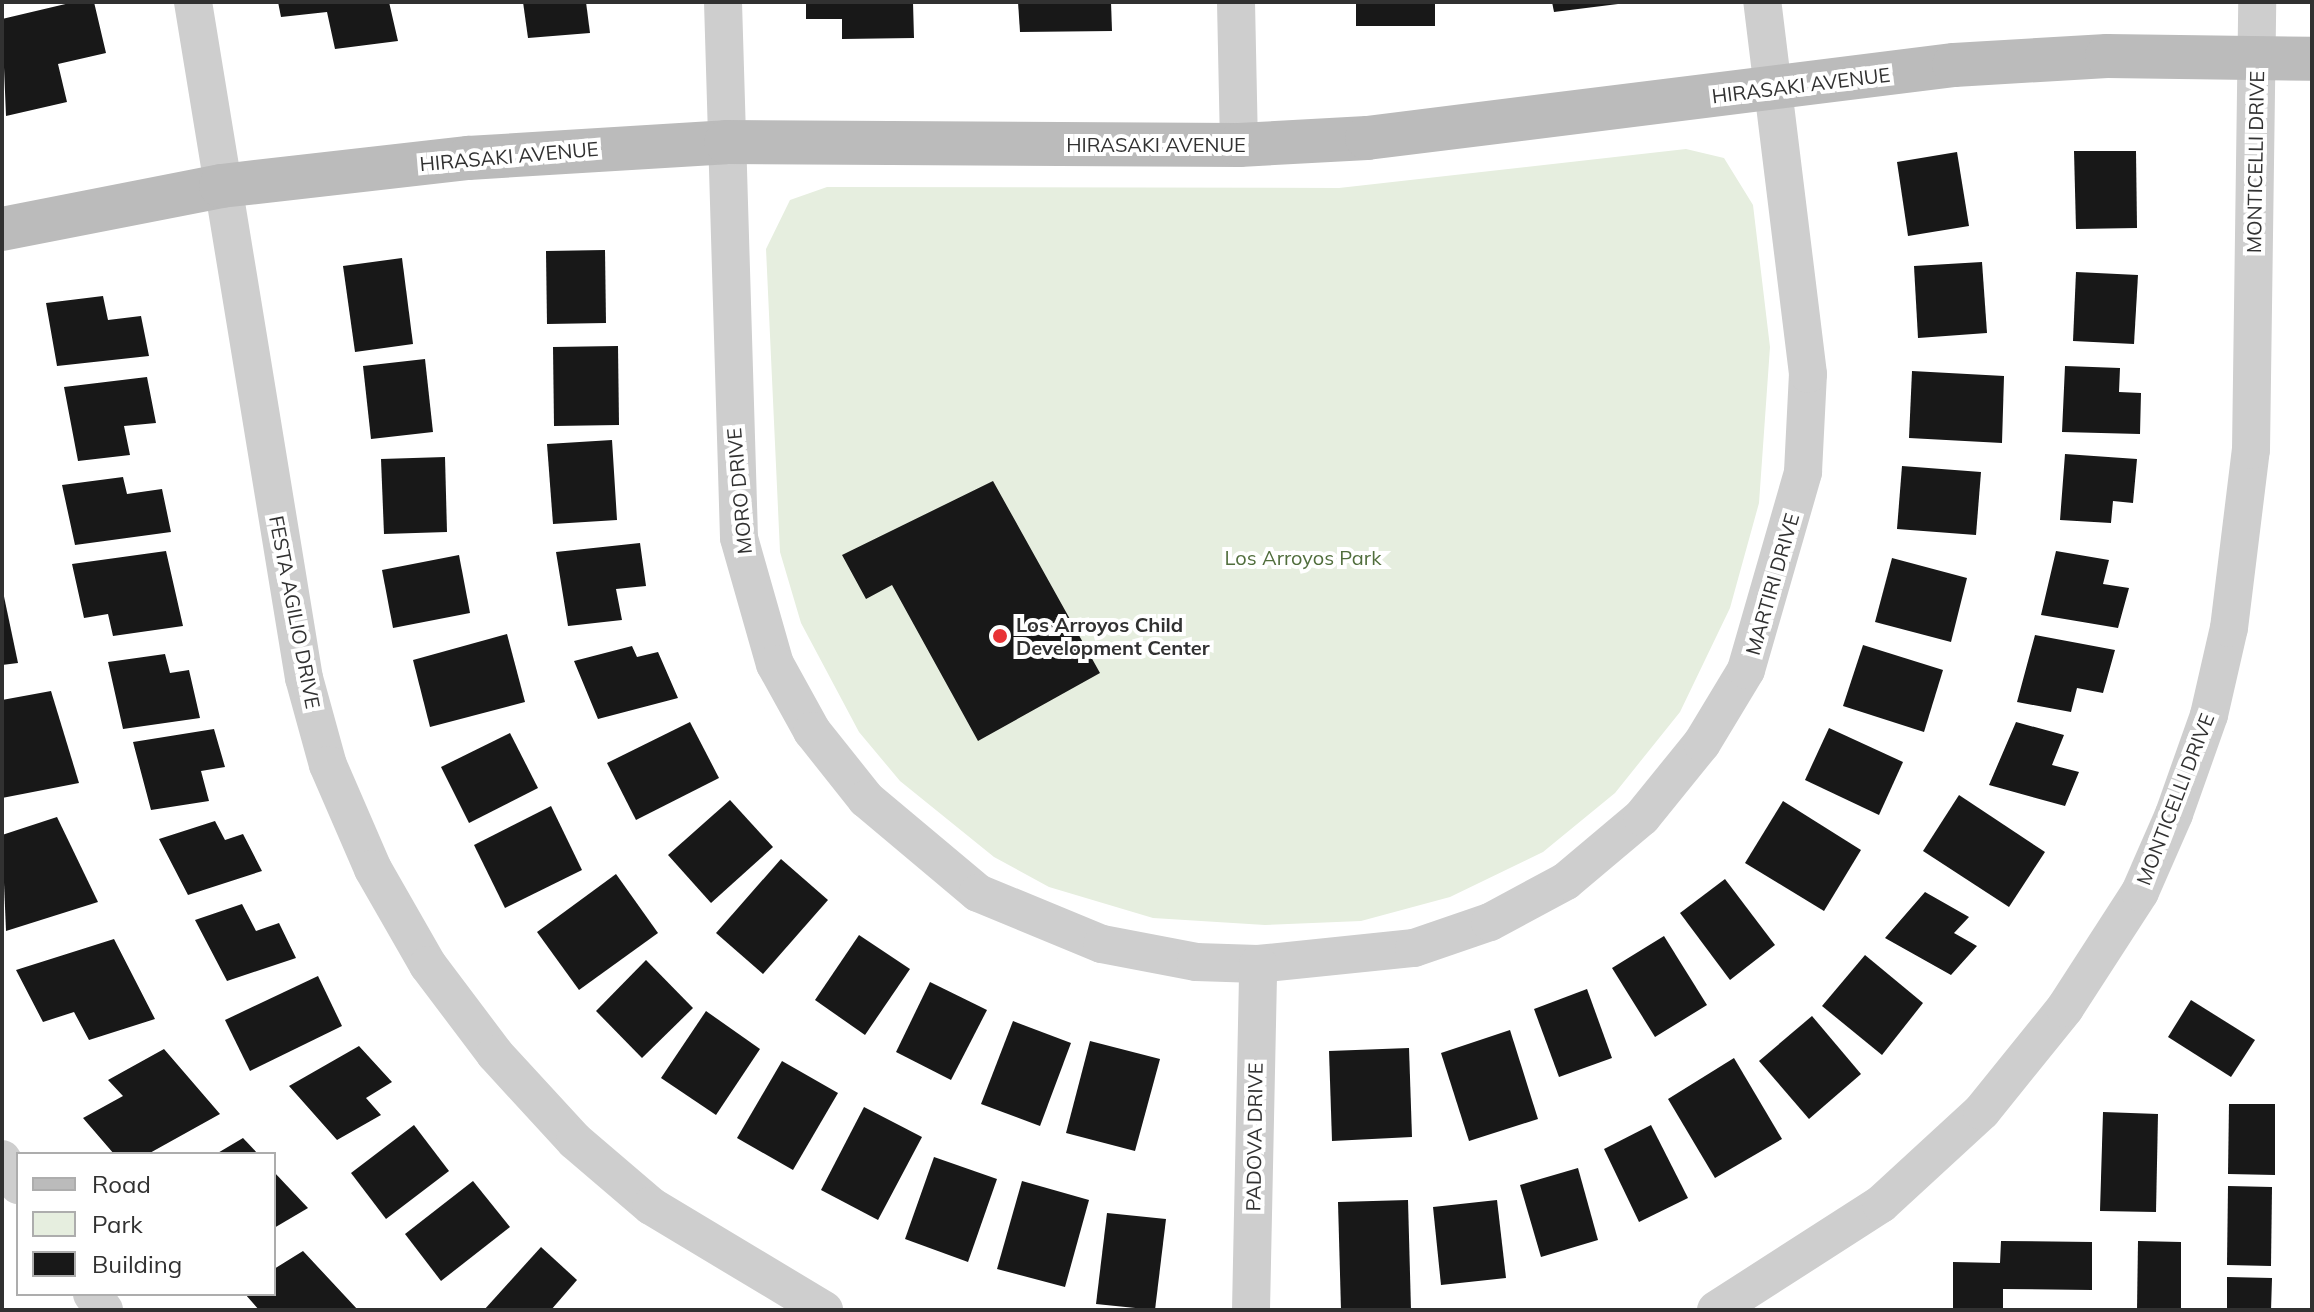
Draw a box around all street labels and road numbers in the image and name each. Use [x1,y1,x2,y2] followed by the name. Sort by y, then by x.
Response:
[1710,62,1892,108] street label: HIRASAKI AVENUE
[2241,71,2269,253] street label: MONTICELLI DRIVE
[1066,132,1246,156] street label: HIRASAKI AVENUE
[419,136,599,176] street label: HIRASAKI AVENUE
[722,427,756,555] street label: MORO DRIVE
[1740,510,1804,658] street label: MARTIRI DRIVE
[265,513,325,711] street label: FESTA AGILIO DRIVE
[2131,710,2219,888] street label: MONTICELLI DRIVE
[1241,1062,1267,1212] street label: PADOVA DRIVE

